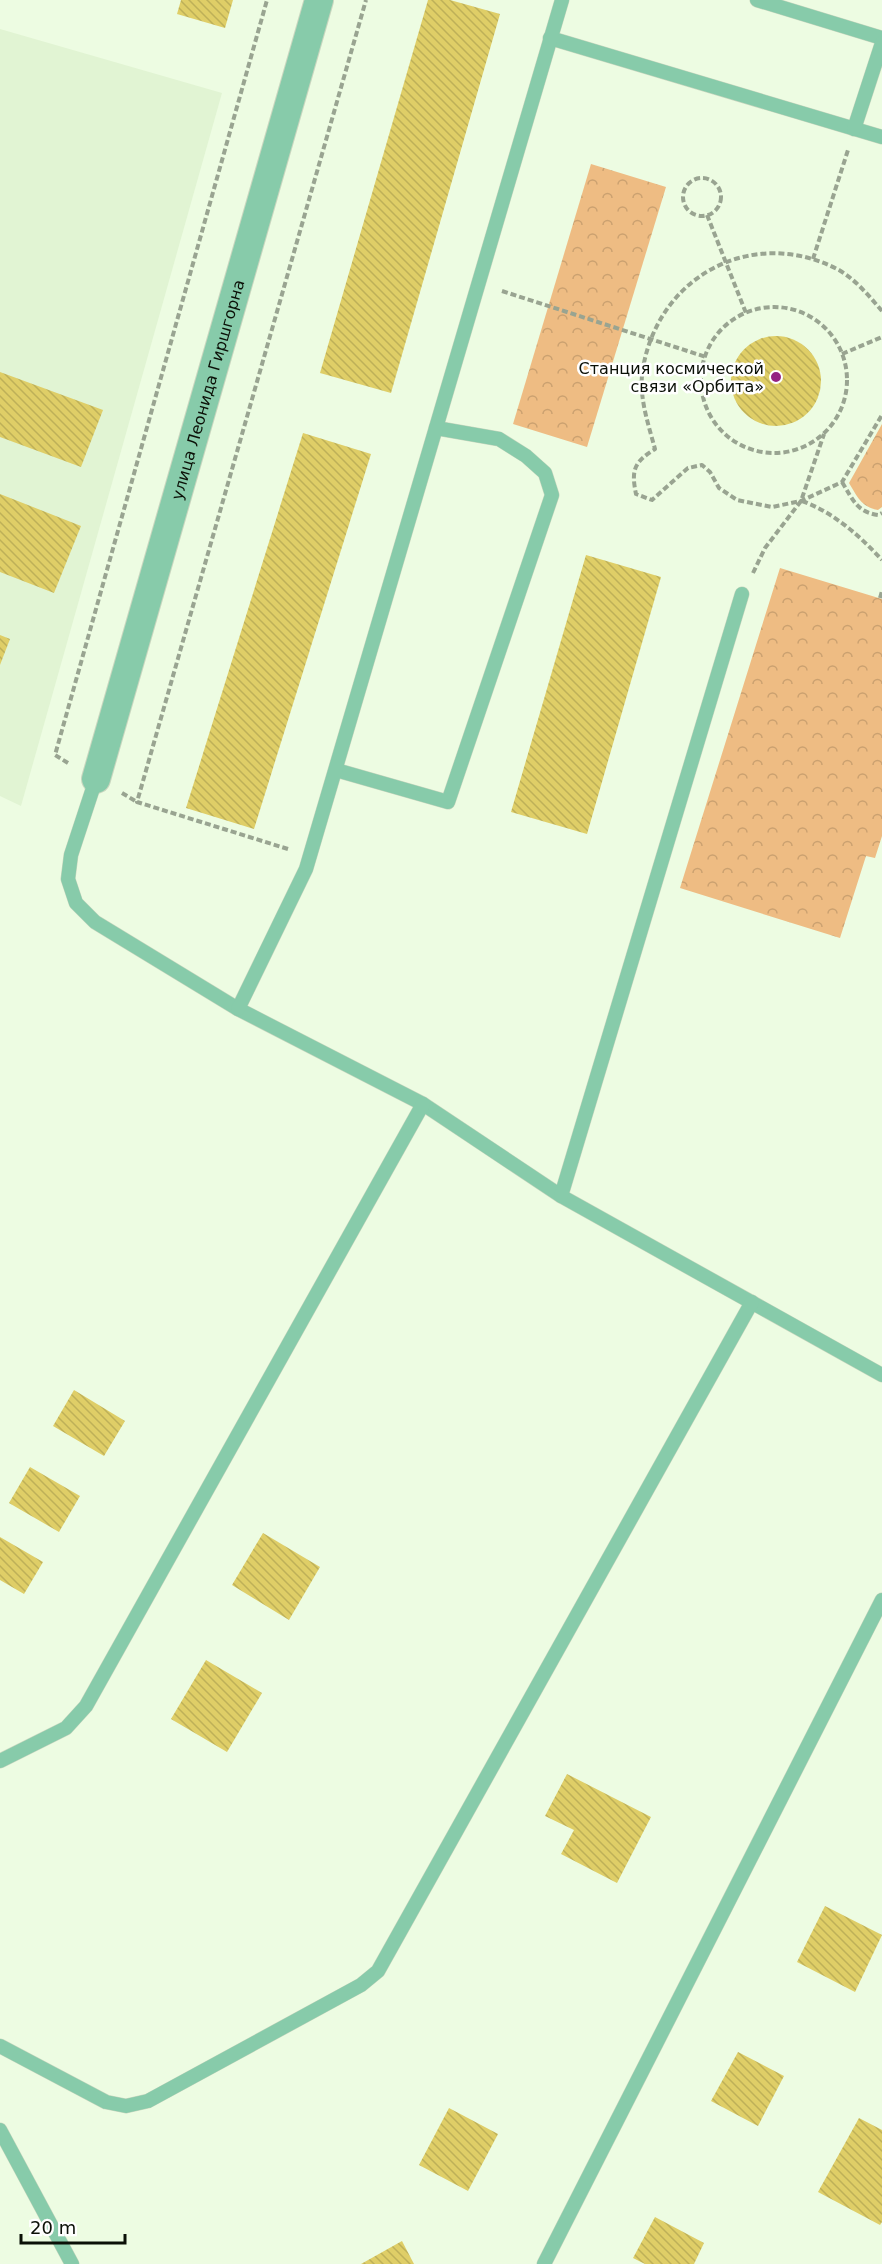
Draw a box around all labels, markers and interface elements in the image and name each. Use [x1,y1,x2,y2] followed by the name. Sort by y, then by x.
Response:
[167,278,248,502] street label: улица Леонида Гиршгорна
[579,359,764,396] place label: Станция космической связи «Орбита»
[769,370,783,384] marker: Станция космической связи «Орбита»
[21,2207,124,2245] scale bar
[30,2217,76,2238] text: 20 m

